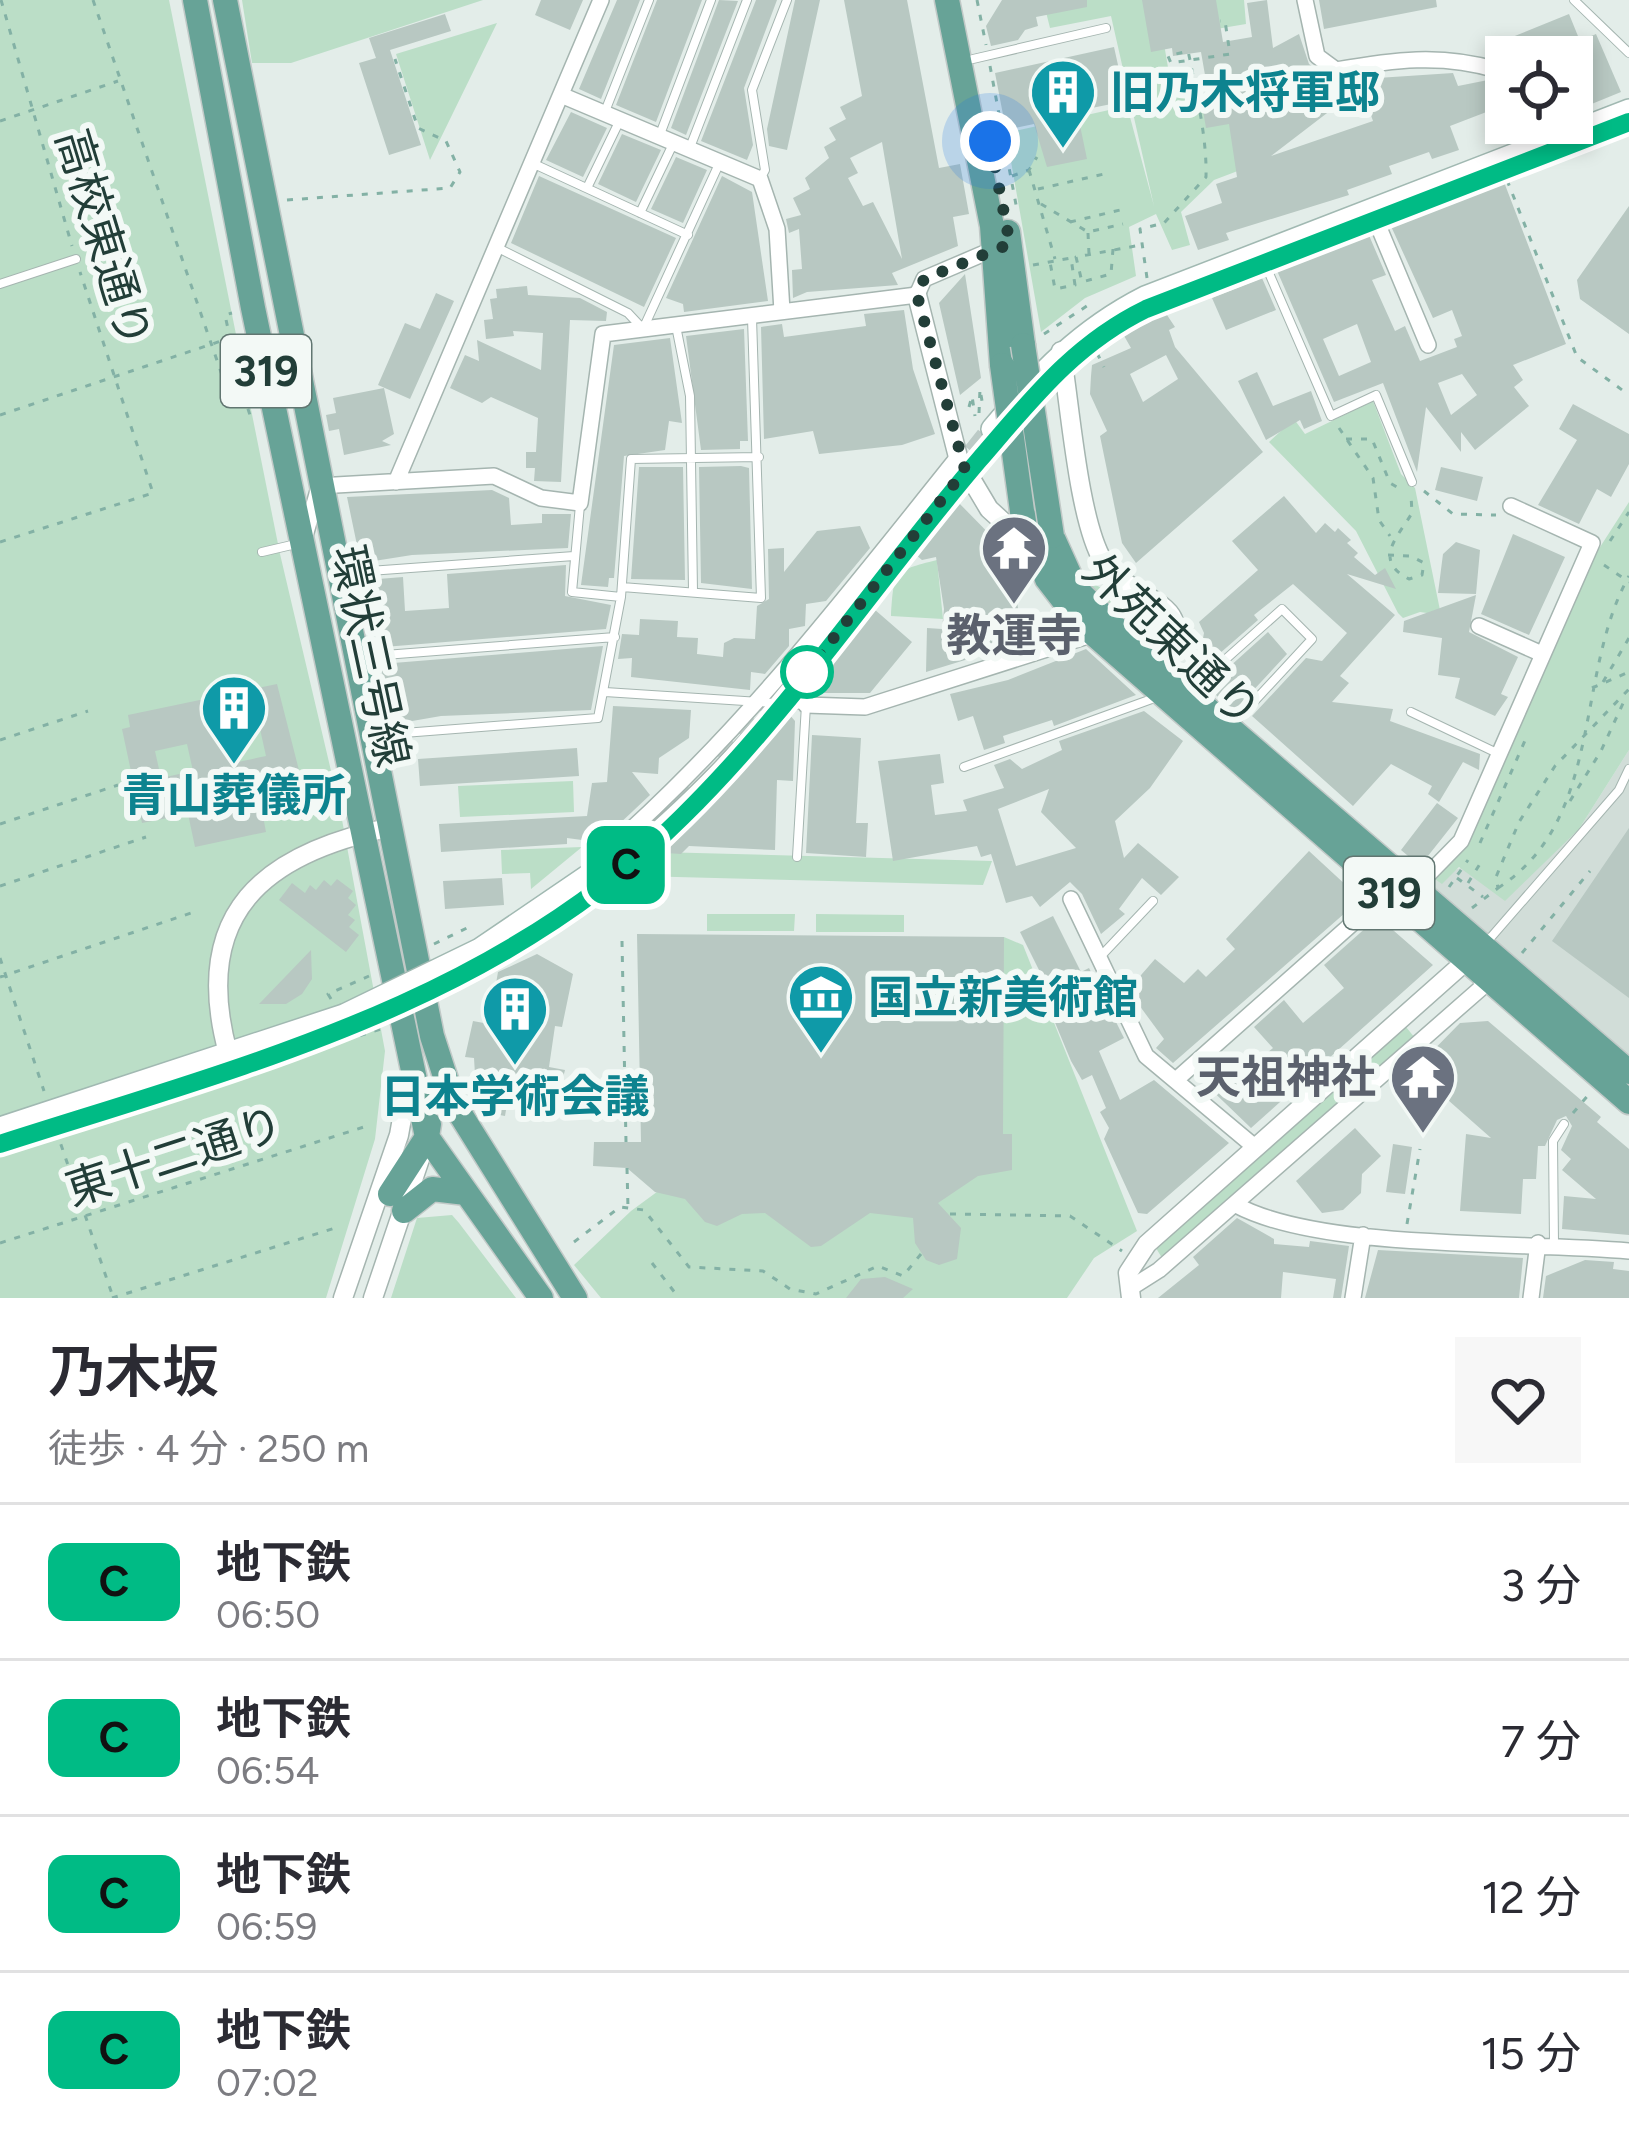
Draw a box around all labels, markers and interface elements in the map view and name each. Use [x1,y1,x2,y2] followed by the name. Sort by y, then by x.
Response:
[1485,36,1593,144] map controls
[1485,36,1593,144] button: locate
[1028,57,1098,151] building icon: 旧乃木将軍邸
[1110,65,1380,119] place label: 旧乃木将軍邸
[960,111,1020,171] your location
[45,123,163,353] street label: 高校東通り
[221,335,311,407] road number: 319
[979,513,1049,607] temple icon: 教運寺
[321,540,421,772] street label: 環状三号線
[1072,542,1272,738] street label: 外苑東通り
[946,608,1082,662] place label: 教運寺
[782,647,832,697] unlabelled marker
[199,673,269,767] building icon: 青山葬儀所
[121,768,347,822] place label: 青山葬儀所
[587,826,665,904] line badge: C
[611,839,641,890] text: C
[1344,857,1434,929] road number: 319
[786,962,856,1056] museum icon: 国立新美術館
[868,970,1138,1024] place label: 国立新美術館
[480,974,550,1068] building icon: 日本学術会議
[1388,1042,1458,1136] temple icon: 天祖神社
[1196,1050,1376,1104] place label: 天祖神社
[380,1069,650,1123] place label: 日本学術会議
[59,1096,289,1216] street label: 東十二通り
[1455,1337,1581,1463] button: heart
[48,1338,219,1406] text: 乃木坂
[48,1425,369,1472] text: 徒歩 · 4 分 · 250 m
[216,1535,351,1589] text: 地下鉄
[99,1556,129,1607] text: C
[1500,1558,1581,1612] text: 3 分
[216,1591,320,1638] text: 06:50
[216,1691,351,1745] text: 地下鉄
[99,1712,129,1763] text: C
[1501,1714,1581,1768] text: 7 分
[216,1747,320,1794] text: 06:54
[216,1847,351,1901] text: 地下鉄
[99,1868,129,1919] text: C
[1481,1870,1581,1924] text: 12 分
[216,1903,317,1950] text: 06:59
[216,2003,351,2057] text: 地下鉄
[99,2024,129,2075] text: C
[1480,2026,1581,2080] text: 15 分
[216,2059,319,2106] text: 07:02

